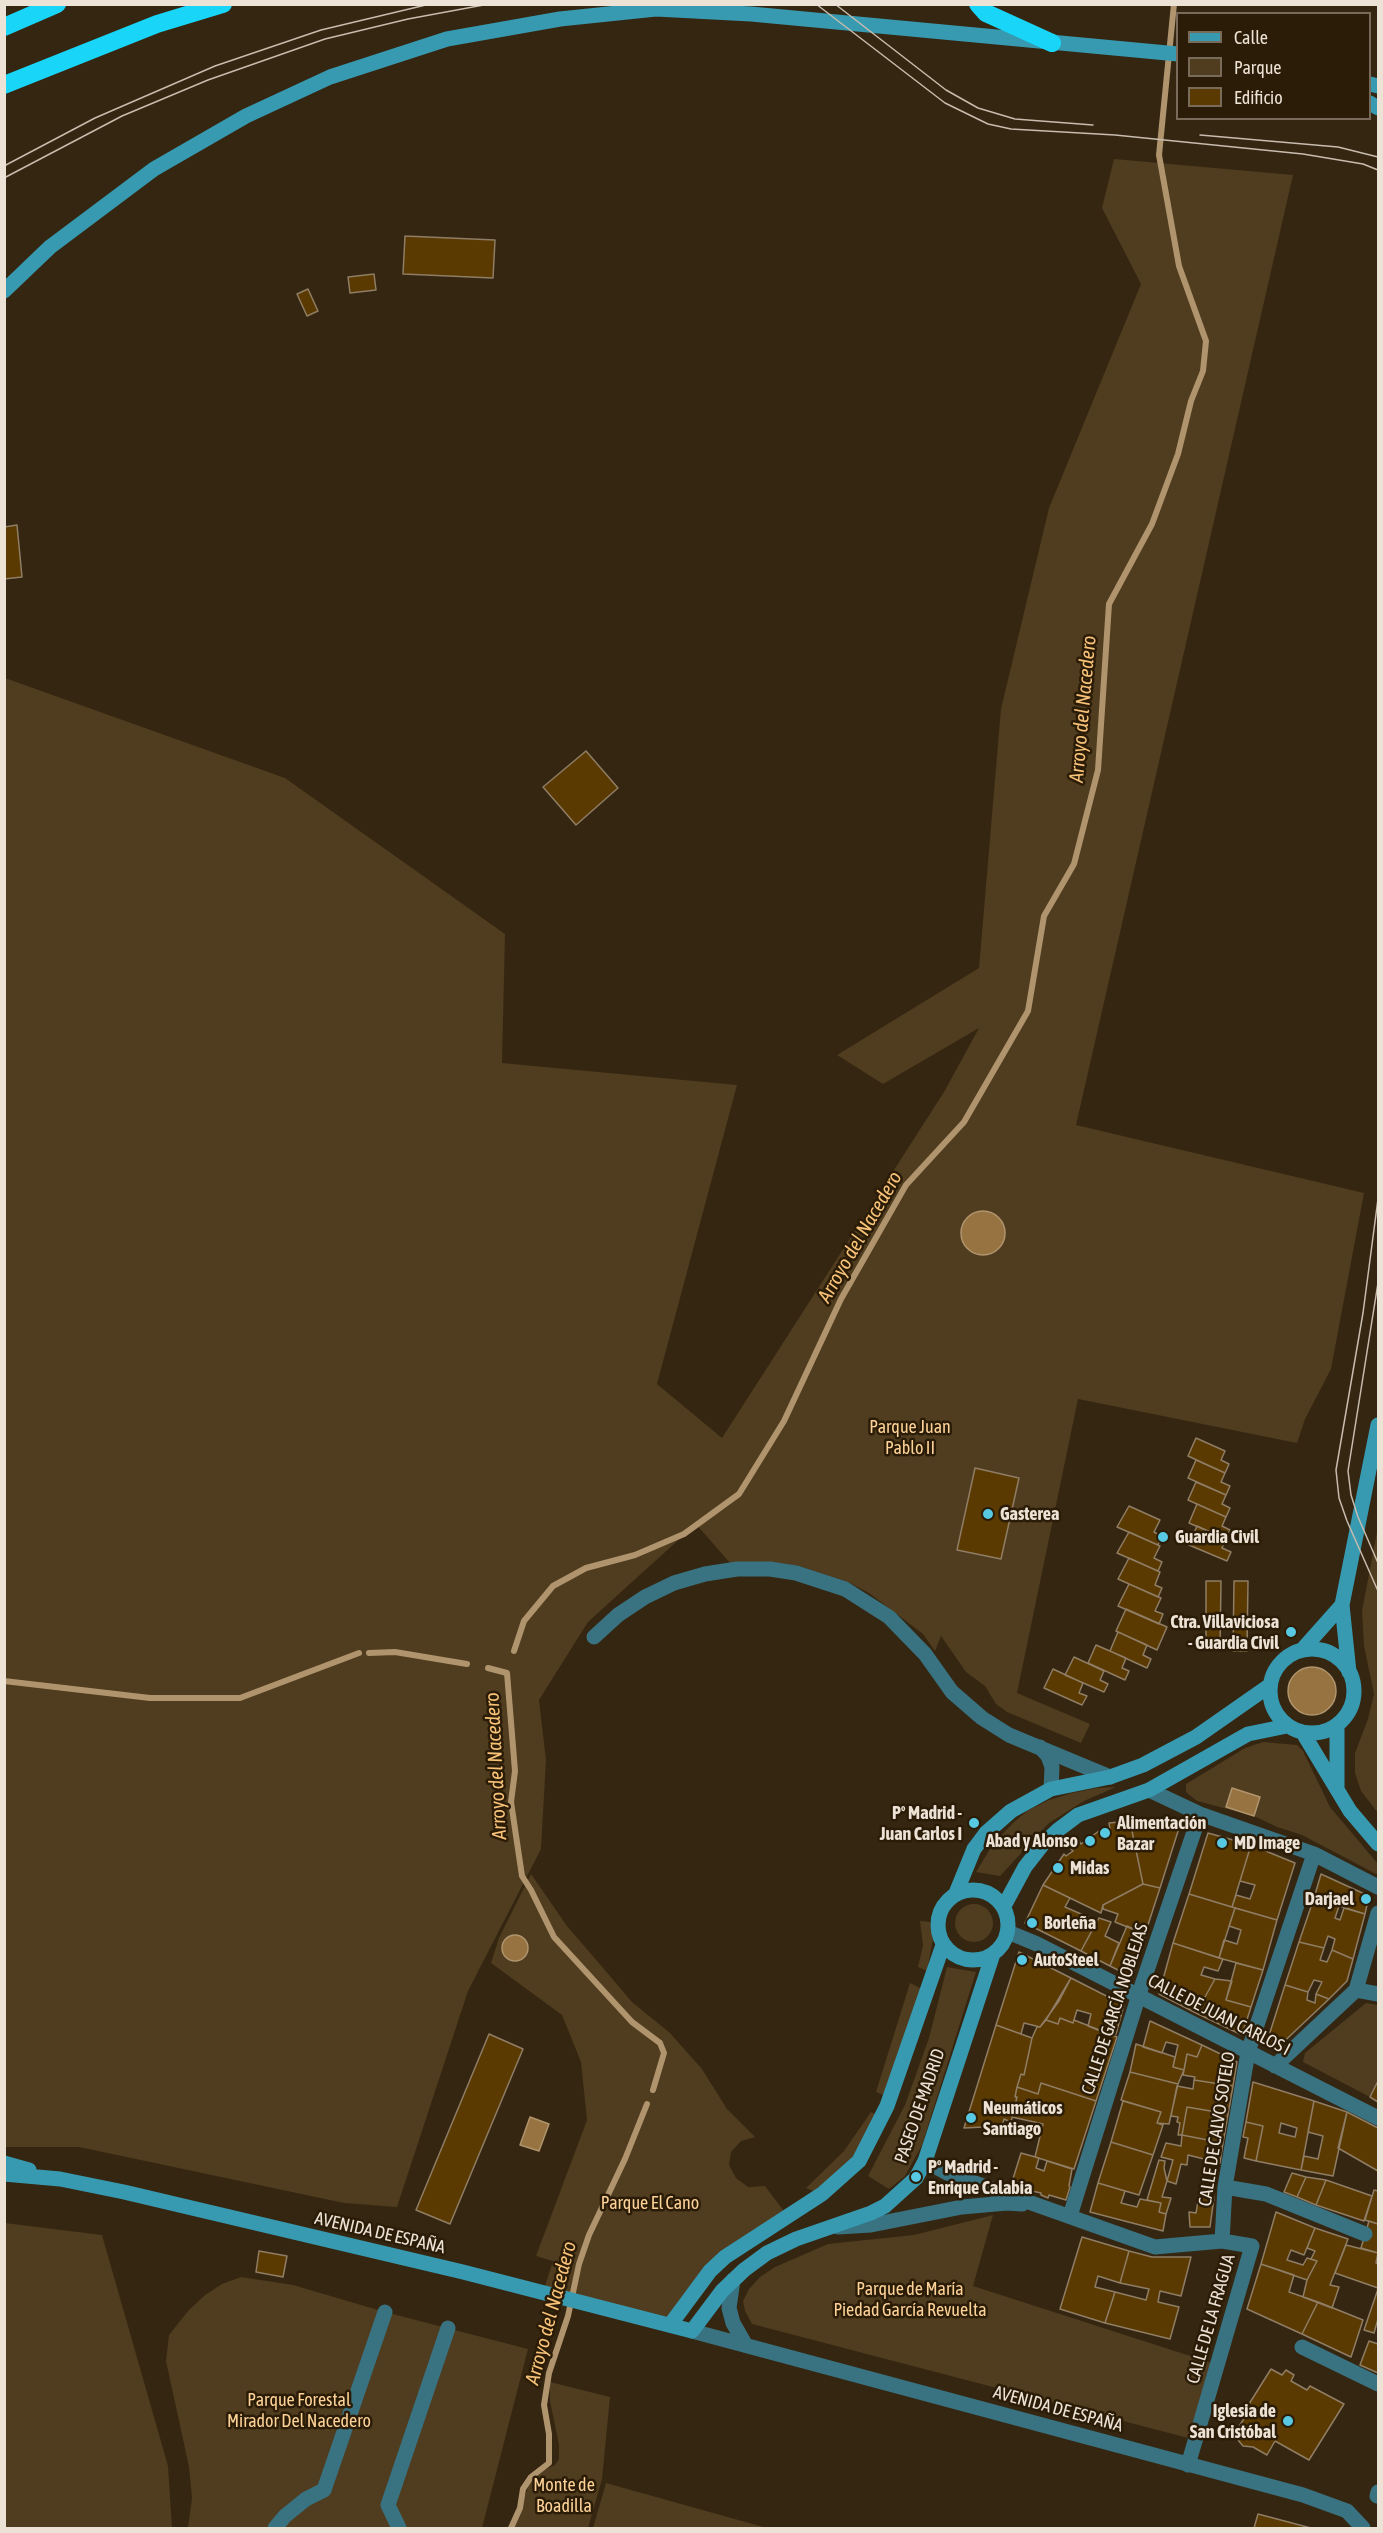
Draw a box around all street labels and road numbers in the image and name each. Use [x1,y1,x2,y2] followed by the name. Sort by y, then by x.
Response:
[1077,1921,1153,2097] street label: CALLE DE GARCÍA NOBLEJAS
[1144,1970,1294,2060] street label: CALLE DE JUAN CARLOS I
[890,2046,950,2166] street label: PASEO DE MADRID
[1194,2050,1240,2208] street label: CALLE DE CALVO SOTELO
[313,2207,447,2259] street label: AVENIDA DE ESPAÑA
[1182,2252,1240,2386] street label: CALLE DE LA FRAGUA
[991,2381,1125,2437] street label: AVENIDA DE ESPAÑA

